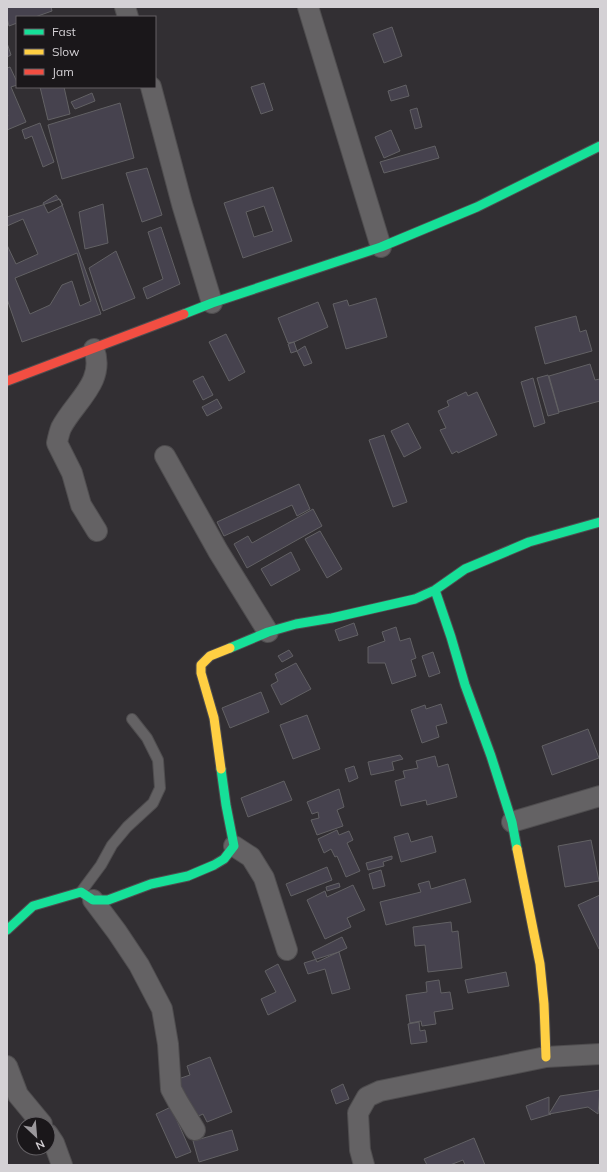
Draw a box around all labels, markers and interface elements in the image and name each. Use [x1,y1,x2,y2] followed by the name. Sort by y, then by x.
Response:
[16,16,156,88] legend
[52,24,76,39] text: Fast
[52,44,80,59] text: Slow
[52,64,74,79] text: Jam
[16,1116,56,1156] north arrow
[34,1137,47,1153] text: N

